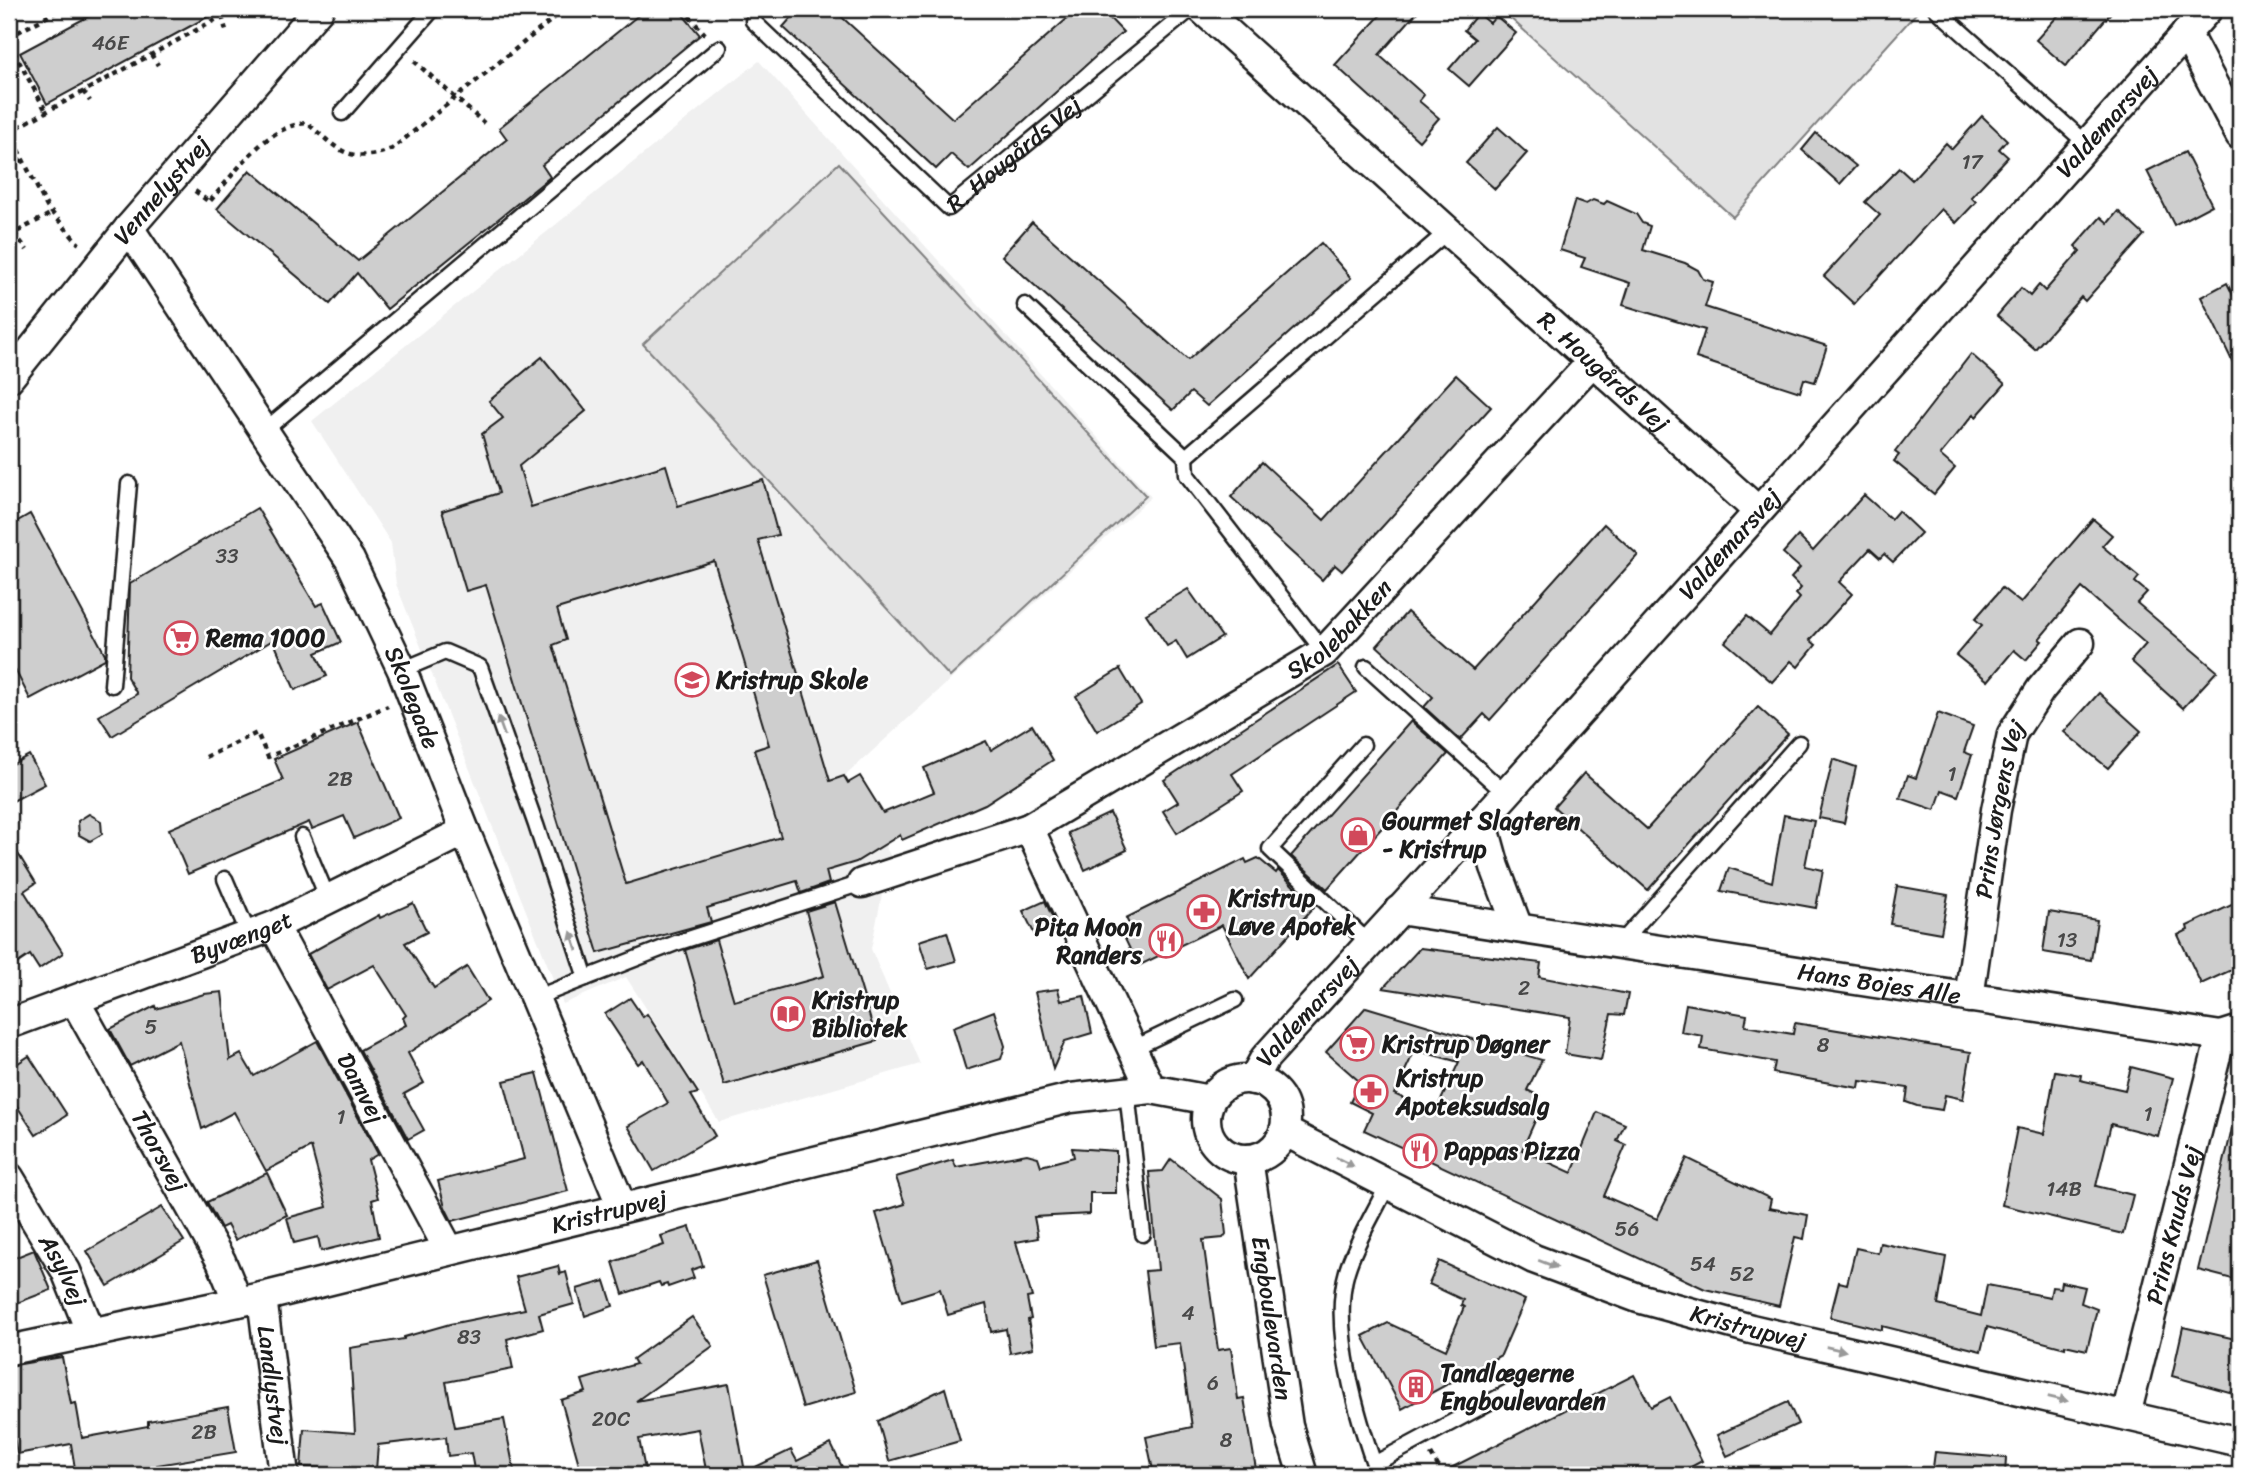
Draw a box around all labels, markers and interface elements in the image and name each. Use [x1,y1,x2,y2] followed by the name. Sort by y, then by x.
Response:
[92,24,130,62] house number: 46E
[2045,56,2169,188] street label: Valdemarsvej
[936,85,1092,224] street label: R. Hougårds Vej
[102,126,221,254] street label: Vennelystvej
[1962,143,1985,181] house number: 17
[1528,300,1680,443] street label: R. Hougårds Vej
[1668,478,1792,610] street label: Valdemarsvej
[215,537,239,575] house number: 33
[1278,569,1403,691] street label: Skolebakken
[205,617,325,659] place label: Rema 1000
[162,619,200,657] supermarket icon: Rema 1000
[372,639,452,756] street label: Skolegade
[715,659,869,701] place label: Kristrup Skole
[673,661,711,699] school or university icon: Kristrup Skole
[1963,711,2037,901] street label: Prins Jørgens Vej
[495,716,506,737] one-way arrow
[1947,755,1957,793] house number: 1
[327,760,353,798] house number: 2B
[1382,800,1580,870] place label: Gourmet Slagteren - Kristrup
[1339,816,1377,854] shop icon: Gourmet Slagteren - Kristrup
[1227,877,1357,947] place label: Kristrup Løve Apotek
[1185,893,1223,931] pharmacy icon: Kristrup Løve Apotek
[184,899,300,976] street label: Byvænget
[1035,906,1143,976] place label: Pita Moon Randers
[2057,921,2078,959] house number: 13
[1147,922,1185,960] restaurant icon: Pita Moon Randers
[568,931,578,952] one-way arrow
[1243,946,1370,1074] street label: Valdemarsvej
[1795,950,1964,1017] street label: Hans Bojes Alle
[1518,969,1530,1007] house number: 2
[811,979,908,1049] place label: Kristrup Bibliotek
[769,995,807,1033] library icon: Kristrup Bibliotek
[145,1008,158,1046] house number: 5
[1381,1023,1551,1065] place label: Kristrup Døgner
[1338,1025,1376,1063] supermarket icon: Kristrup Døgner
[1817,1026,1830,1064] house number: 8
[325,1045,398,1132] street label: Damvej
[1395,1057,1550,1127] place label: Kristrup Apoteksudsalg
[1352,1073,1390,1111] pharmacy icon: Kristrup Apoteksudsalg
[2143,1095,2153,1133] house number: 1
[336,1098,346,1136] house number: 1
[119,1102,199,1200] street label: Thorsvej
[1444,1130,1580,1172] place label: Pappas Pizza
[1401,1132,1439,1170] restaurant icon: Pappas Pizza
[2133,1141,2214,1309] street label: Prins Knuds Vej
[1335,1156,1355,1167] one-way arrow
[2046,1170,2082,1208] house number: 14B
[547,1177,672,1246] street label: Kristrupvej
[1615,1210,1639,1248] house number: 56
[26,1224,99,1313] street label: Asylvej
[1239,1233,1305,1403] street label: Engboulevarden
[1690,1245,1716,1283] house number: 54
[1730,1255,1754,1293] house number: 52
[1538,1259,1559,1270] one-way arrow
[1686,1292,1810,1362] street label: Kristrupvej
[1181,1294,1195,1332] house number: 4
[457,1318,482,1356] house number: 83
[245,1323,301,1448] street label: Landlystvej
[1826,1343,1848,1354] one-way arrow
[1440,1352,1606,1422] place label: Tandlægerne Engboulevarden
[1207,1364,1219,1402] house number: 6
[1397,1368,1435,1406] building icon: Tandlægerne Engboulevarden
[2047,1394,2069,1405] one-way arrow
[592,1400,630,1438] house number: 20C
[191,1413,217,1451] house number: 2B
[1220,1421,1233,1459] house number: 8

